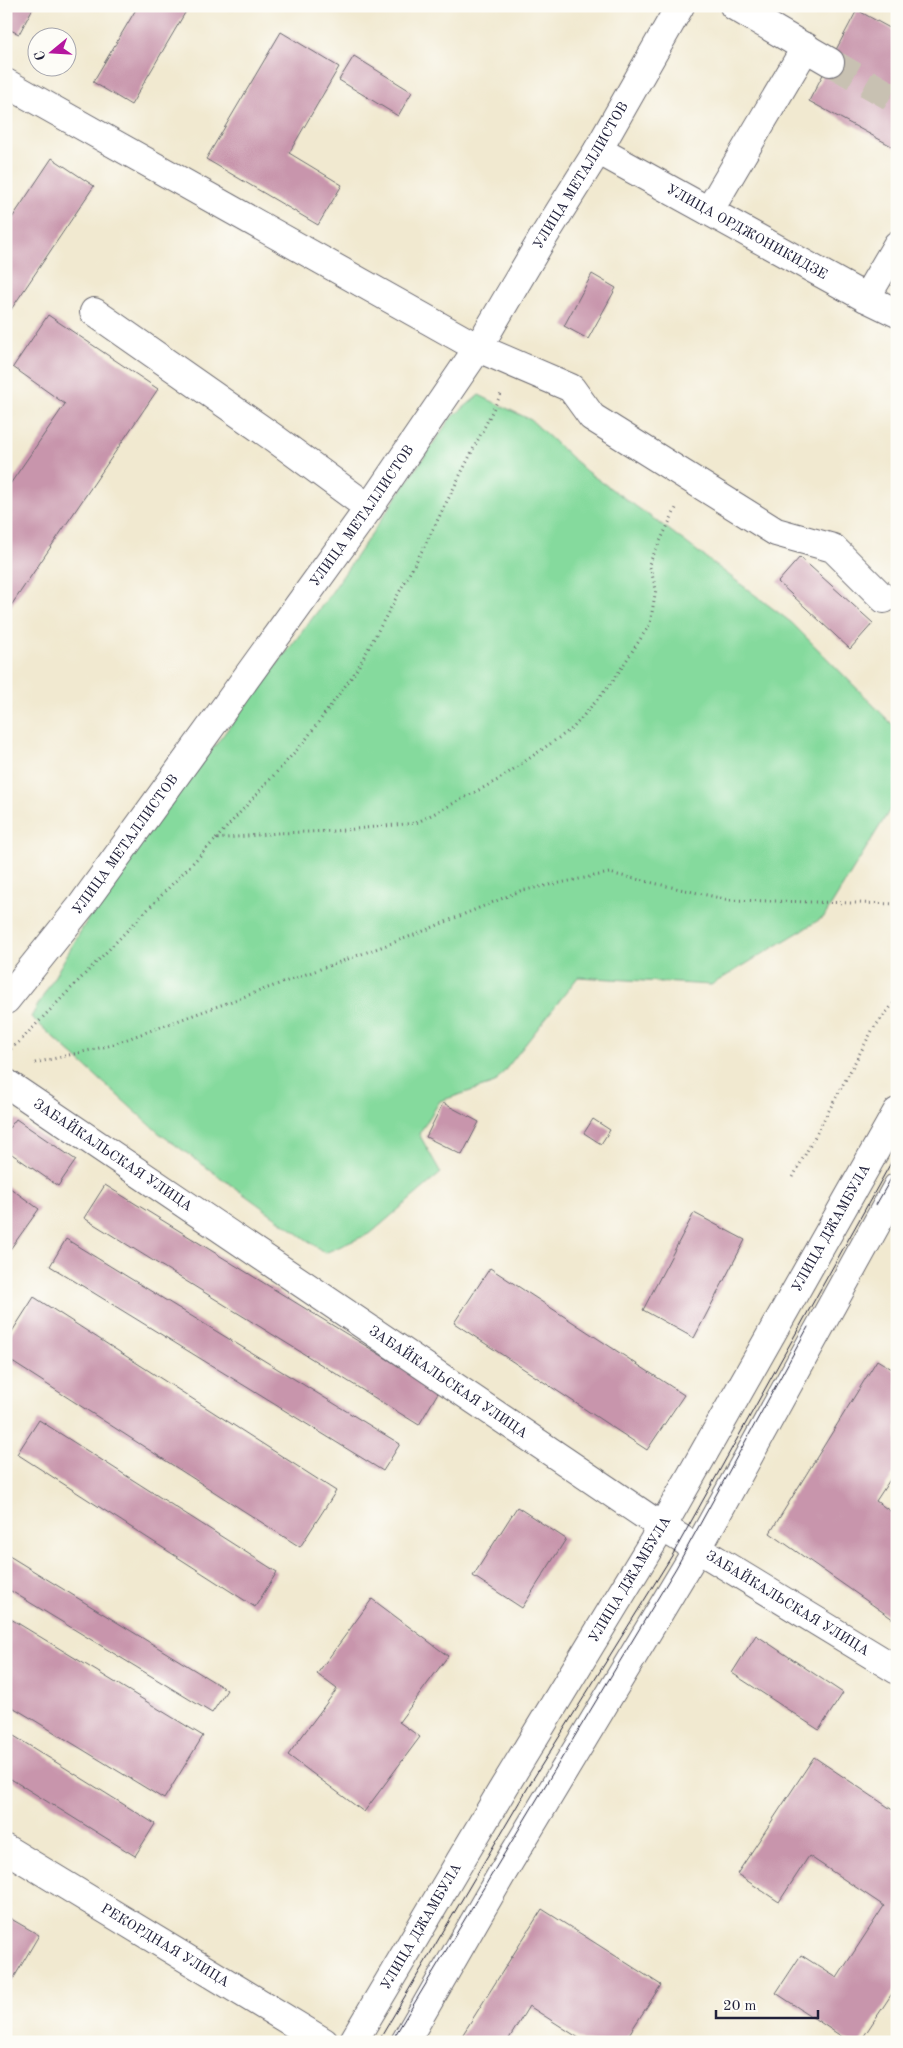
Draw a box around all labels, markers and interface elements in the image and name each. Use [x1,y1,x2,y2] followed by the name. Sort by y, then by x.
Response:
[28,28,78,78] north arrow
[33,49,49,62] text: С
[531,100,631,251] street label: УЛИЦА МЕТАЛЛИСТОВ
[664,182,830,282] street label: УЛИЦА ОРДЖОНИКИДЗЕ
[308,443,417,589] street label: УЛИЦА МЕТАЛЛИСТОВ
[70,772,181,917] street label: УЛИЦА МЕТАЛЛИСТОВ
[31,1097,195,1214] street label: ЗАБАЙКАЛЬСКАЯ УЛИЦА
[790,1162,873,1294] street label: УЛИЦА ДЖАМБУЛА
[366,1324,530,1441] street label: ЗАБАЙКАЛЬСКАЯ УЛИЦА
[587,1514,673,1645] street label: УЛИЦА ДЖАМБУЛА
[703,1548,872,1658] street label: ЗАБАЙКАЛЬСКАЯ УЛИЦА
[378,1861,464,1992] street label: УЛИЦА ДЖАМБУЛА
[98,1901,232,1990] street label: РЕКОРДНАЯ УЛИЦА
[716,1988,818,2020] scale bar
[723,1999,757,2014] text: 20 m

